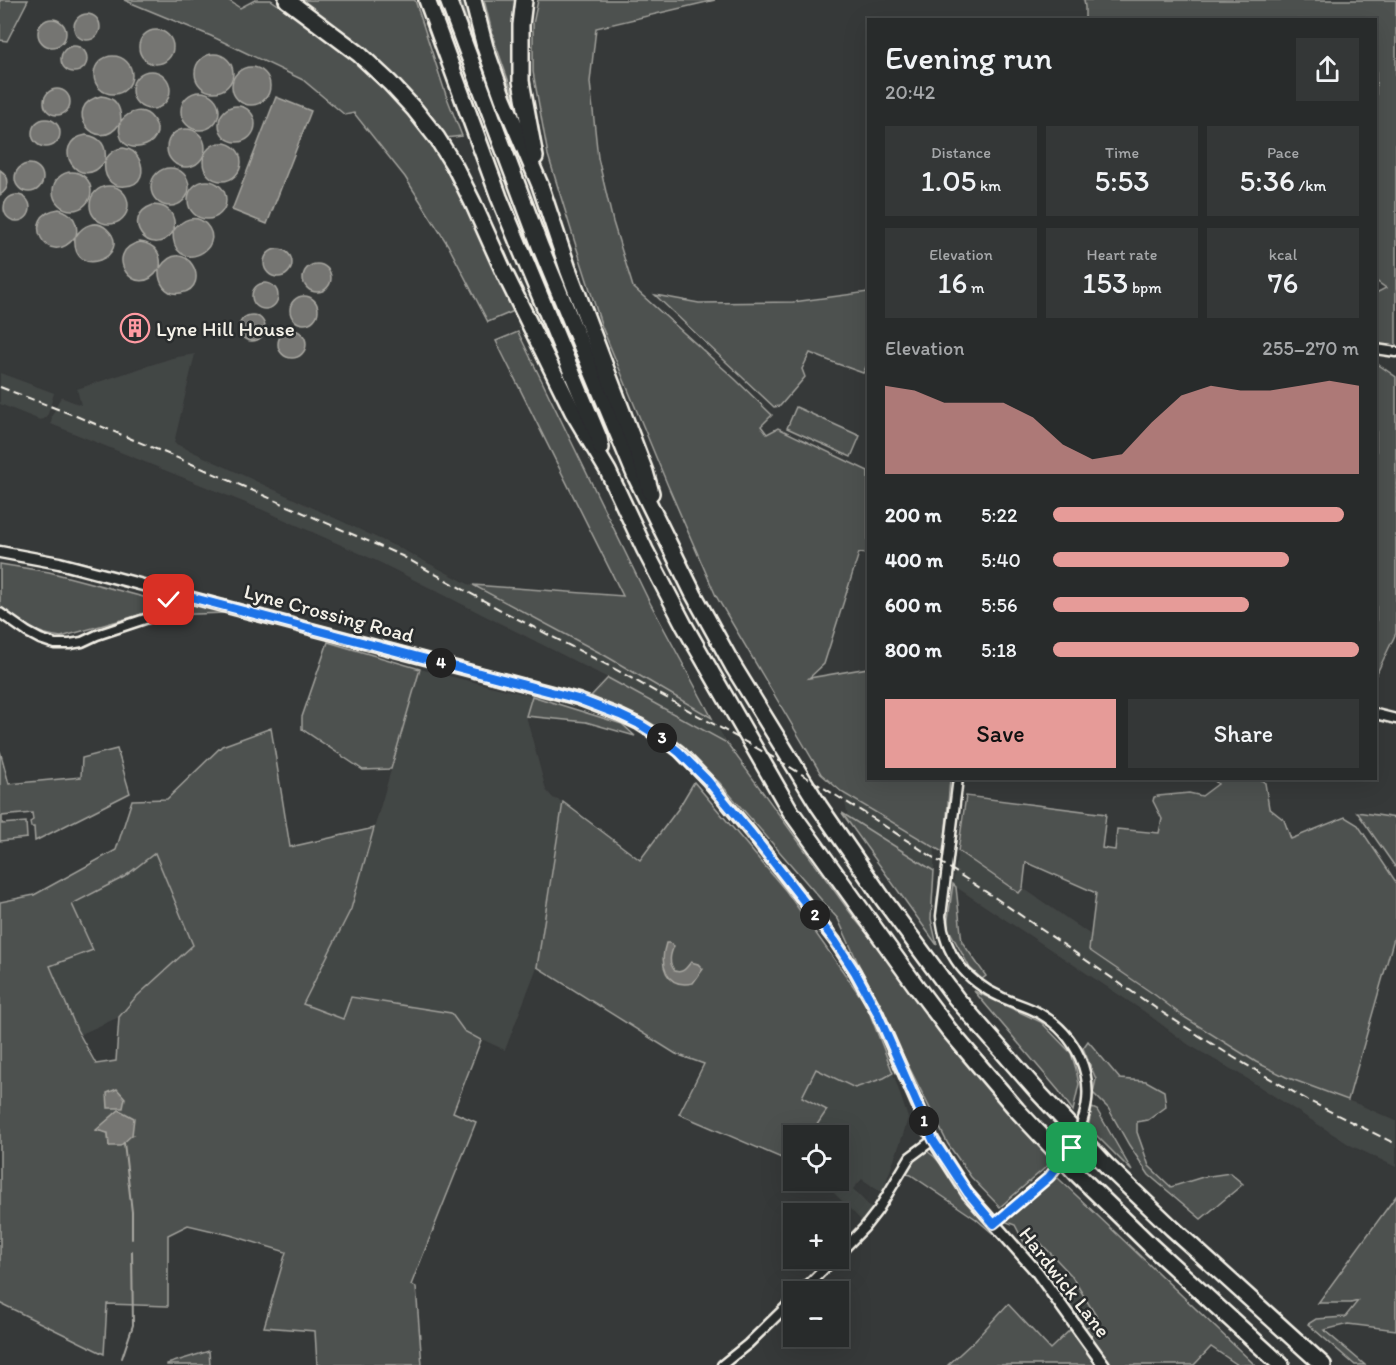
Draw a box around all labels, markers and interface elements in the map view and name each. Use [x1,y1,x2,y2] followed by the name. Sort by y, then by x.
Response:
[885,38,1052,77] text: Evening run
[1296,38,1359,101] button: share
[885,80,935,104] text: 20:42
[931,143,991,162] text: Distance
[1105,143,1139,162] text: Time
[1267,143,1299,162] text: Pace
[921,162,976,199] text: 1.05
[1094,162,1150,199] text: 5:53
[1240,162,1295,199] text: 5:36
[976,176,1001,195] text: km
[1295,176,1326,195] text: /km
[929,245,993,264] text: Elevation
[1087,245,1157,264] text: Heart rate
[1269,245,1297,264] text: kcal
[938,264,967,301] text: 16
[1082,264,1128,301] text: 153
[1268,264,1298,301] text: 76
[967,278,984,297] text: m
[1128,278,1162,297] text: bpm
[119,312,151,344] building icon: Lyne Hill House
[156,316,295,341] place label: Lyne Hill House
[885,336,964,360] text: Elevation
[1262,336,1359,360] text: 255–270 m
[885,503,941,527] text: 200 m
[981,503,1017,527] text: 5:22
[885,548,943,572] text: 400 m
[981,548,1021,572] text: 5:40
[143,574,194,625] pin
[241,578,417,648] street label: Lyne Crossing Road
[152,583,185,616] icon: check
[885,593,942,617] text: 600 m
[981,593,1017,617] text: 5:56
[885,638,942,662] text: 800 m
[981,638,1017,662] text: 5:18
[426,648,456,678] pin: 4
[436,653,446,672] text: 4
[885,699,1116,768] button: Save
[1128,699,1359,768] button: Share
[647,723,677,753] pin: 3
[658,728,666,747] text: 3
[800,900,830,930] pin: 2
[811,905,819,924] text: 2
[909,1106,939,1136] pin: 1
[920,1111,928,1130] text: 1
[1046,1122,1097,1173] pin
[783,1125,849,1347] map controls
[783,1125,849,1191] button: locate
[1055,1131,1088,1164] icon: arrive
[783,1203,849,1269] button: +
[1014,1222,1116,1342] street label: Hardwick Lane
[783,1281,849,1347] button: −

